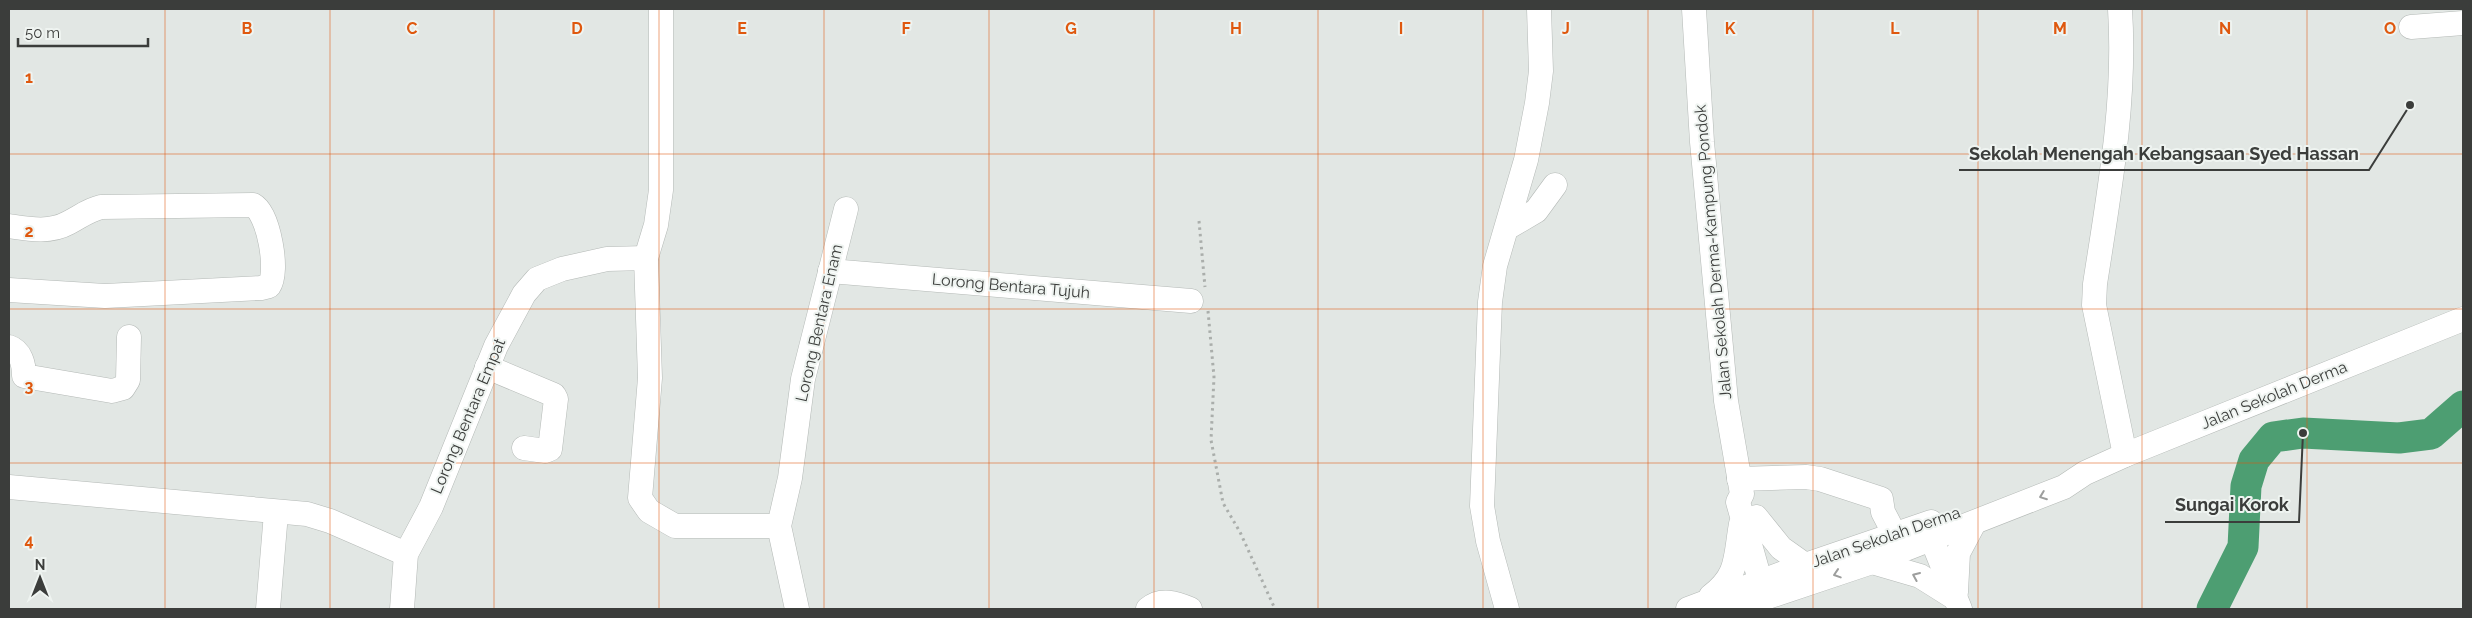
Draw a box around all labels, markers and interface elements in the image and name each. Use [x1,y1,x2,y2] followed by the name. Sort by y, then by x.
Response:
[18,15,148,47] scale bar
[242,19,253,38] text: B
[407,19,418,38] text: C
[571,19,583,38] text: D
[737,19,747,38] text: E
[901,19,911,38] text: F
[1065,19,1077,38] text: G
[1230,19,1242,38] text: H
[1399,19,1403,38] text: I
[1562,19,1570,38] text: J
[1725,19,1736,38] text: K
[1890,19,1900,38] text: L
[2053,19,2067,38] text: M
[2219,19,2231,38] text: N
[2384,19,2396,38] text: O
[25,24,60,42] text: 50 m
[25,68,33,87] text: 1
[1691,103,1735,400] street label: Jalan Sekolah Derma-Kampung Pondok
[1959,137,2369,170] callout: Sekolah Menengah Kebangsaan Syed Hassan
[1969,143,2359,164] text: Sekolah Menengah Kebangsaan Syed Hassan
[24,222,34,241] text: 2
[792,242,846,404] street label: Lorong Bentara Enam
[931,270,1091,302] street label: Lorong Bentara Tujuh
[427,335,510,497] street label: Lorong Bentara Empat
[2198,357,2350,433] street label: Jalan Sekolah Derma
[25,377,34,396] text: 3
[2165,489,2299,522] callout: Sungai Korok
[2039,490,2048,500] one-way arrow
[2175,494,2290,515] text: Sungai Korok
[1809,503,1963,571] street label: Jalan Sekolah Derma
[24,531,34,550] text: 4
[15,553,65,603] north arrow
[35,557,45,573] text: N
[1833,568,1841,578] one-way arrow
[1912,571,1921,582] one-way arrow

